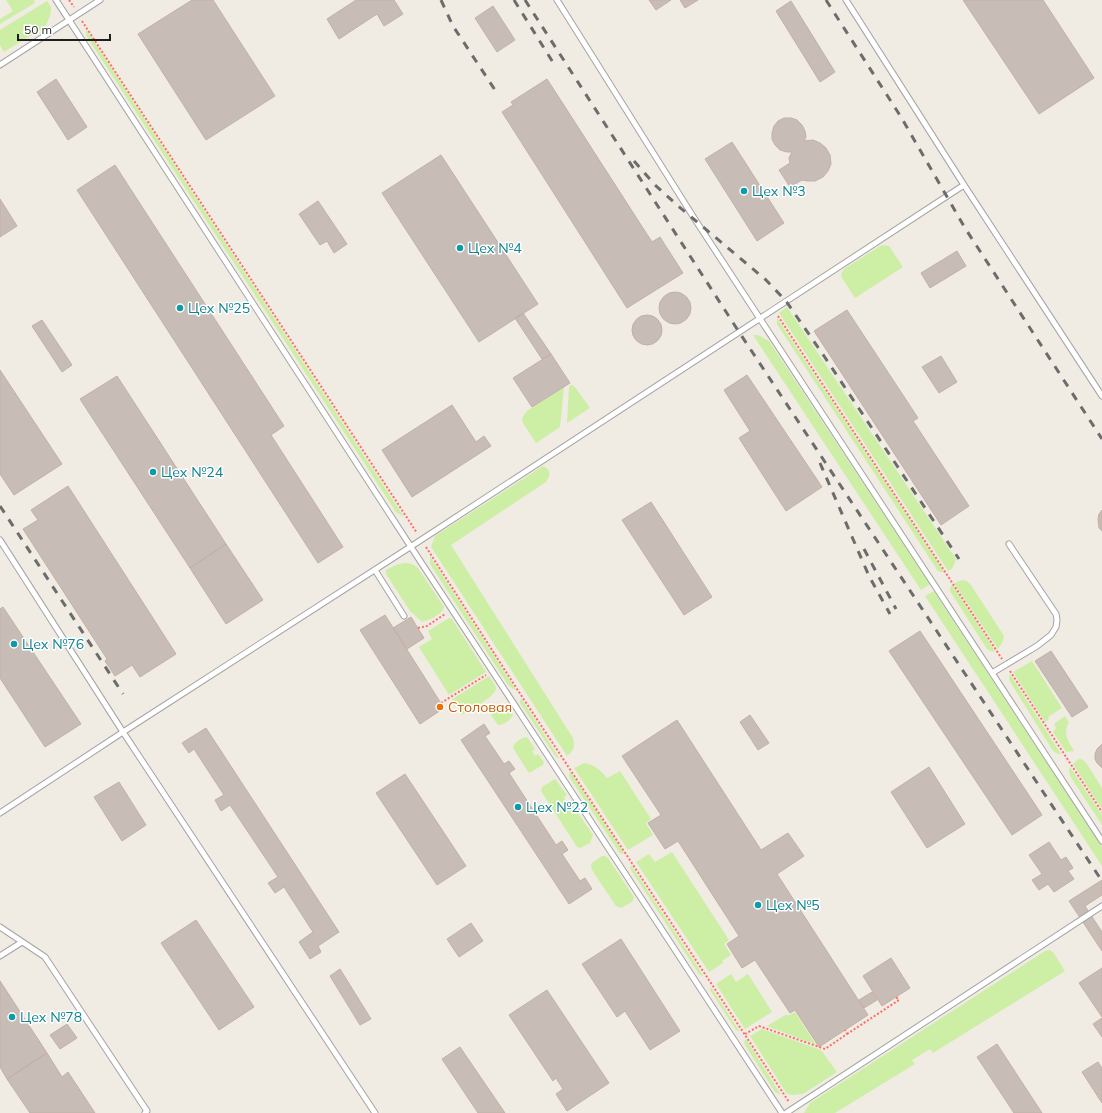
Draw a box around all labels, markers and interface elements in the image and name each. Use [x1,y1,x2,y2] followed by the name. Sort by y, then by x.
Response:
[18,16,110,42] scale bar
[24,22,52,37] text: 50 m
[752,182,806,200] place label: Цех №3
[739,186,749,196] marker: Цех №3
[468,239,522,257] place label: Цех №4
[455,243,465,253] marker: Цех №4
[188,299,250,317] place label: Цех №25
[175,303,185,313] marker: Цех №25
[161,463,224,481] place label: Цех №24
[148,467,158,477] marker: Цех №24
[22,635,84,653] place label: Цех №76
[9,639,19,649] marker: Цех №76
[448,698,512,716] place label: Столовая
[435,702,445,712] marker: Столовая
[526,798,588,816] place label: Цех №22
[513,802,523,812] marker: Цех №22
[766,896,820,914] place label: Цех №5
[753,900,763,910] marker: Цех №5
[20,1008,82,1026] place label: Цех №78
[7,1012,17,1022] marker: Цех №78

